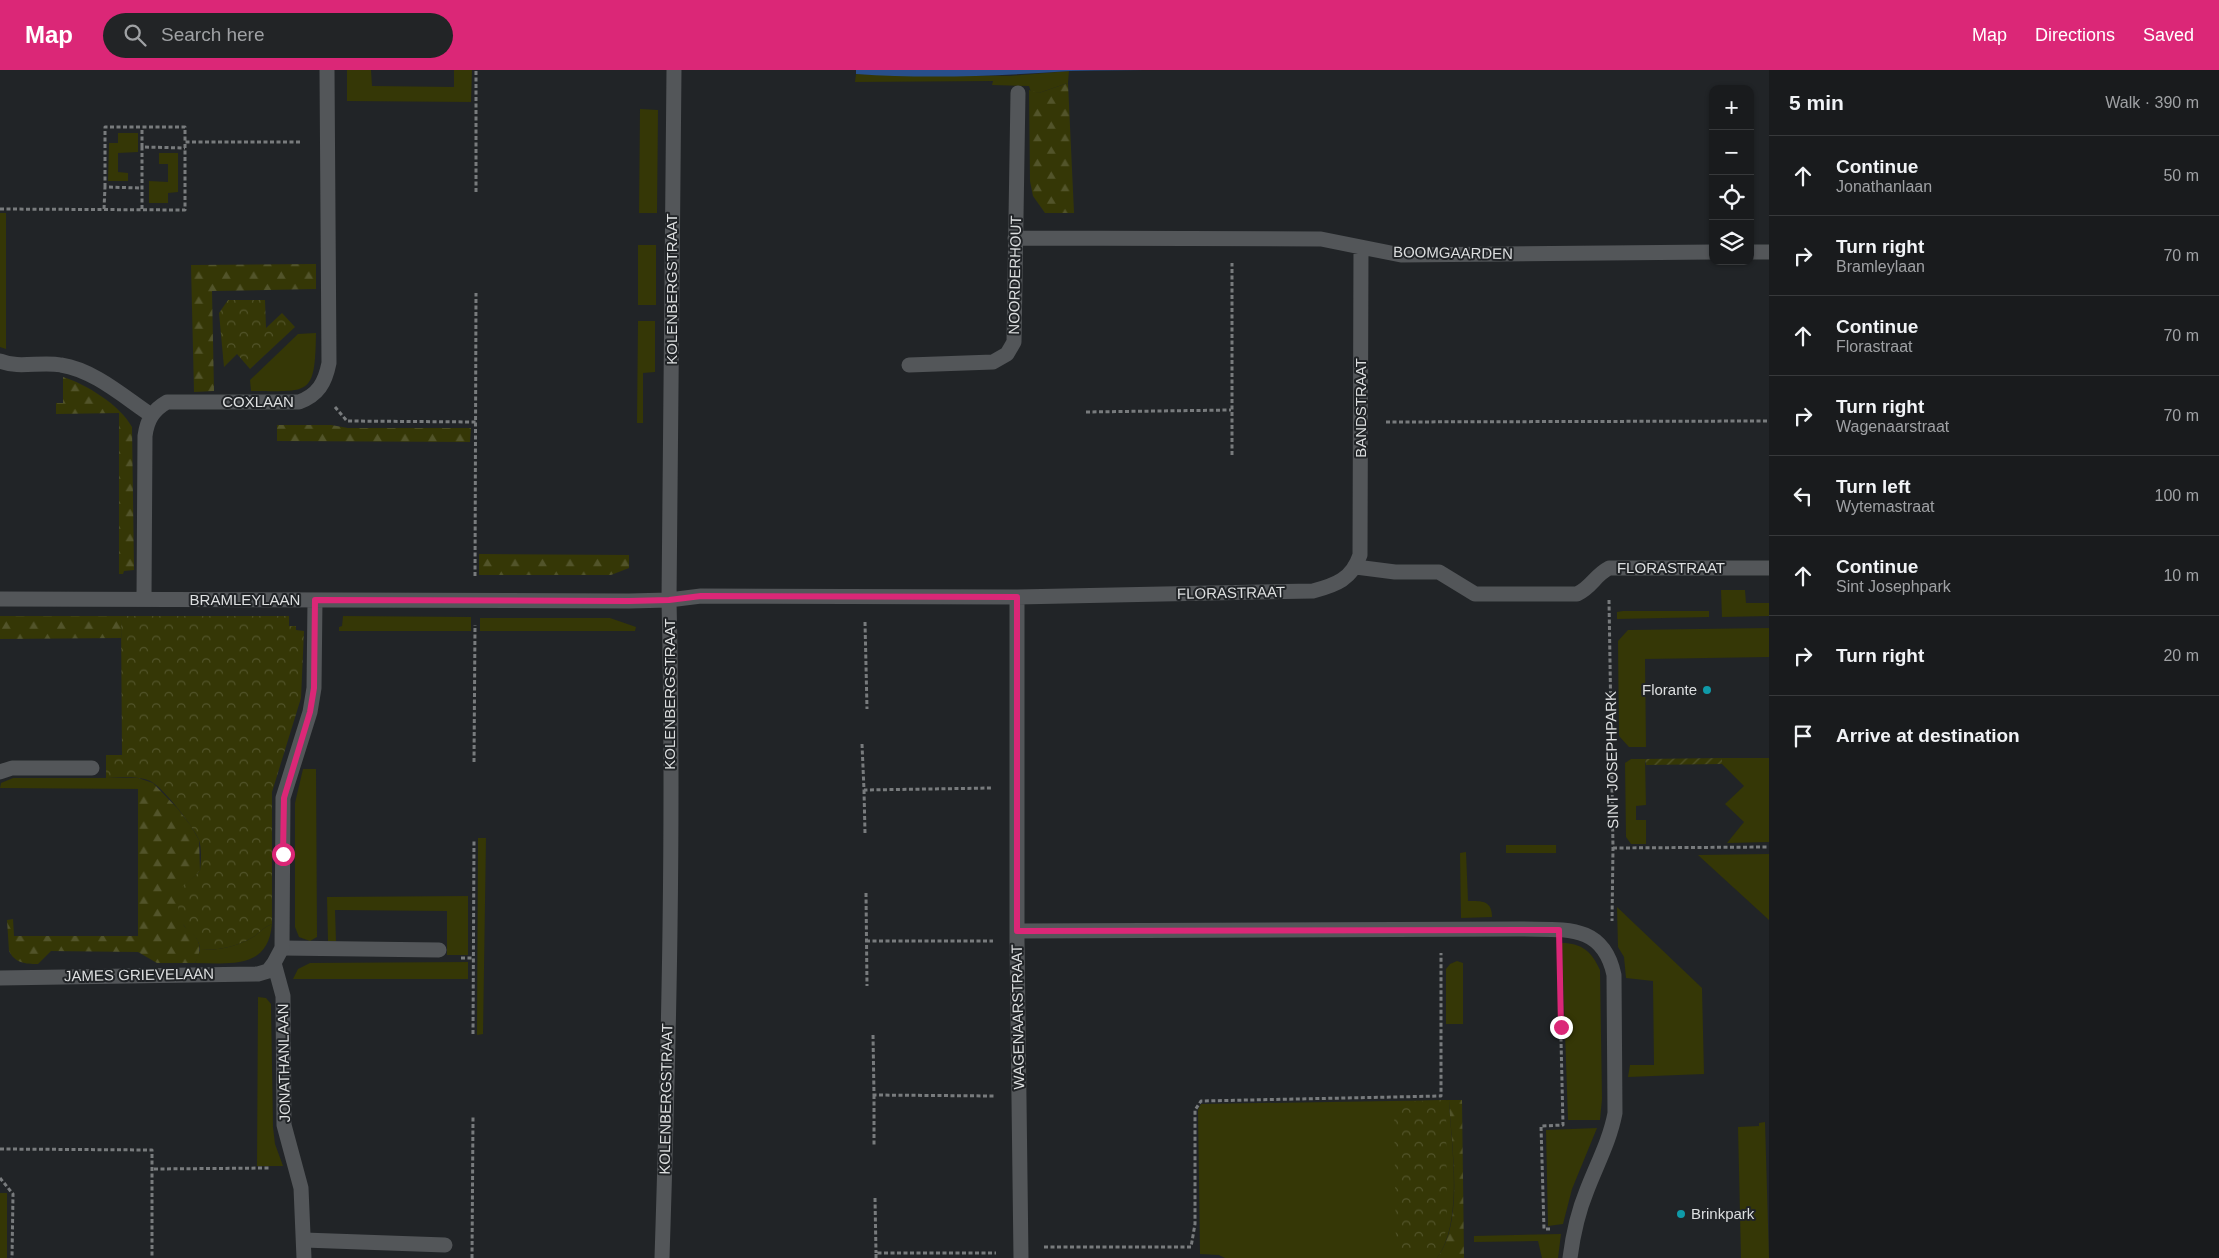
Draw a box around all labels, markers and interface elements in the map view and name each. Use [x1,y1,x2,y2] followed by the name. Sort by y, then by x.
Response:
[103,13,453,58] search box
[25,21,73,48] text: Map
[121,21,149,49] icon: search
[161,24,265,45] text: Search here
[1972,25,2007,45] text: Map
[2035,25,2115,45] text: Directions
[2143,25,2194,45] text: Saved
[1709,85,1754,265] map controls
[1709,85,1754,130] button: +
[1789,91,1844,114] text: 5 min
[2105,94,2199,111] text: Walk · 390 m
[1709,130,1754,175] button: −
[1836,156,1918,177] text: Continue
[1789,162,1817,190] icon: ahead
[2163,167,2199,184] text: 50 m
[1709,175,1754,220] button: locate
[1836,178,1932,195] text: Jonathanlaan
[663,213,680,365] street label: KOLENBERGSTRAAT
[1005,215,1024,335] street label: NOORDERHOUT
[1709,220,1754,265] button: layers
[1836,236,1924,257] text: Turn right
[1789,242,1817,270] icon: right
[1393,243,1513,262] street label: BOOMGAARDEN
[2163,247,2199,264] text: 70 m
[1836,258,1925,275] text: Bramleylaan
[1836,316,1918,337] text: Continue
[1789,322,1817,350] icon: ahead
[2163,327,2199,344] text: 70 m
[1836,338,1912,355] text: Florastraat
[1352,358,1369,458] street label: BANDSTRAAT
[222,393,294,410] street label: COXLAAN
[1836,396,1924,417] text: Turn right
[1789,402,1817,430] icon: right
[2163,407,2199,424] text: 70 m
[1836,418,1949,435] text: Wagenaarstraat
[1836,476,1911,497] text: Turn left
[1789,482,1817,510] icon: left
[2155,487,2199,504] text: 100 m
[1836,498,1935,515] text: Wytemastraat
[1836,556,1918,577] text: Continue
[1617,559,1725,576] street label: FLORASTRAAT
[1789,562,1817,590] icon: ahead
[2163,567,2199,584] text: 10 m
[1836,578,1951,595] text: Sint Josephpark
[1177,583,1285,602] street label: FLORASTRAAT
[190,591,300,608] street label: BRAMLEYLAAN
[661,618,678,770] street label: KOLENBERGSTRAAT
[1789,642,1817,670] icon: right
[1836,645,1924,666] text: Turn right
[2163,647,2199,664] text: 20 m
[1642,681,1697,698] place label: Florante
[1701,684,1713,696] marker: Florante
[1602,691,1621,829] street label: SINT JOSEPHPARK
[1789,722,1817,750] icon: arrive
[1836,725,2020,746] text: Arrive at destination
[272,843,295,866] route start
[1008,944,1027,1090] street label: WAGENAARSTRAAT
[64,965,214,984] street label: JAMES GRIEVELAAN
[274,1003,293,1123] street label: JONATHANLAAN
[1550,1016,1573,1039] route end
[656,1023,675,1175] street label: KOLENBERGSTRAAT
[1691,1205,1755,1222] place label: Brinkpark
[1675,1208,1687,1220] marker: Brinkpark

